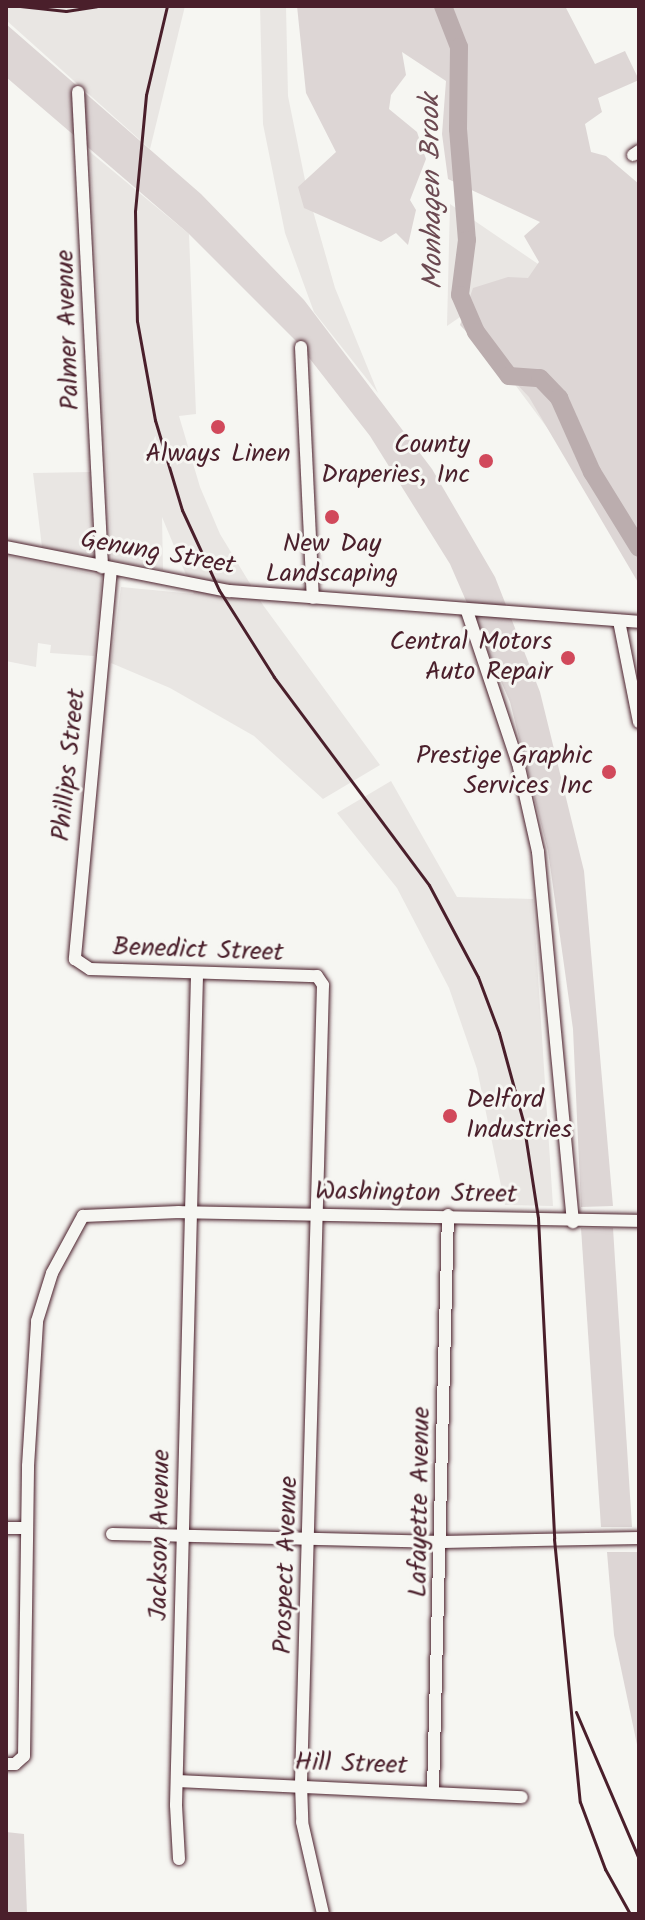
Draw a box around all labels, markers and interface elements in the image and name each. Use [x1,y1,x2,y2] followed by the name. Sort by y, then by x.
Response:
[414,94,452,290] water label: Monhagen Brook
[51,249,87,411] street label: Palmer Avenue
[209,418,227,436] marker: Always Linen
[321,430,470,492] place label: County Draperies, Inc
[145,439,291,471] place label: Always Linen
[477,452,495,470] marker: County Draperies, Inc
[323,508,341,526] marker: New Day Landscaping
[78,525,238,583] street label: Genung Street
[266,529,398,590] place label: New Day Landscaping
[389,627,552,688] place label: Central Motors Auto Repair
[559,649,577,667] marker: Central Motors Auto Repair
[46,687,94,843] street label: Phillips Street
[416,741,593,802] place label: Prestige Graphic Services Inc
[600,763,618,781] marker: Prestige Graphic Services Inc
[112,932,284,970] street label: Benedict Street
[466,1085,572,1146] place label: Delford Industries
[441,1107,459,1125] marker: Delford Industries
[315,1177,517,1211] street label: Washington Street
[404,1406,438,1598] street label: Lafayette Avenue
[144,1449,178,1621] street label: Jackson Avenue
[268,1475,306,1655] street label: Prospect Avenue
[294,1747,408,1783] street label: Hill Street

